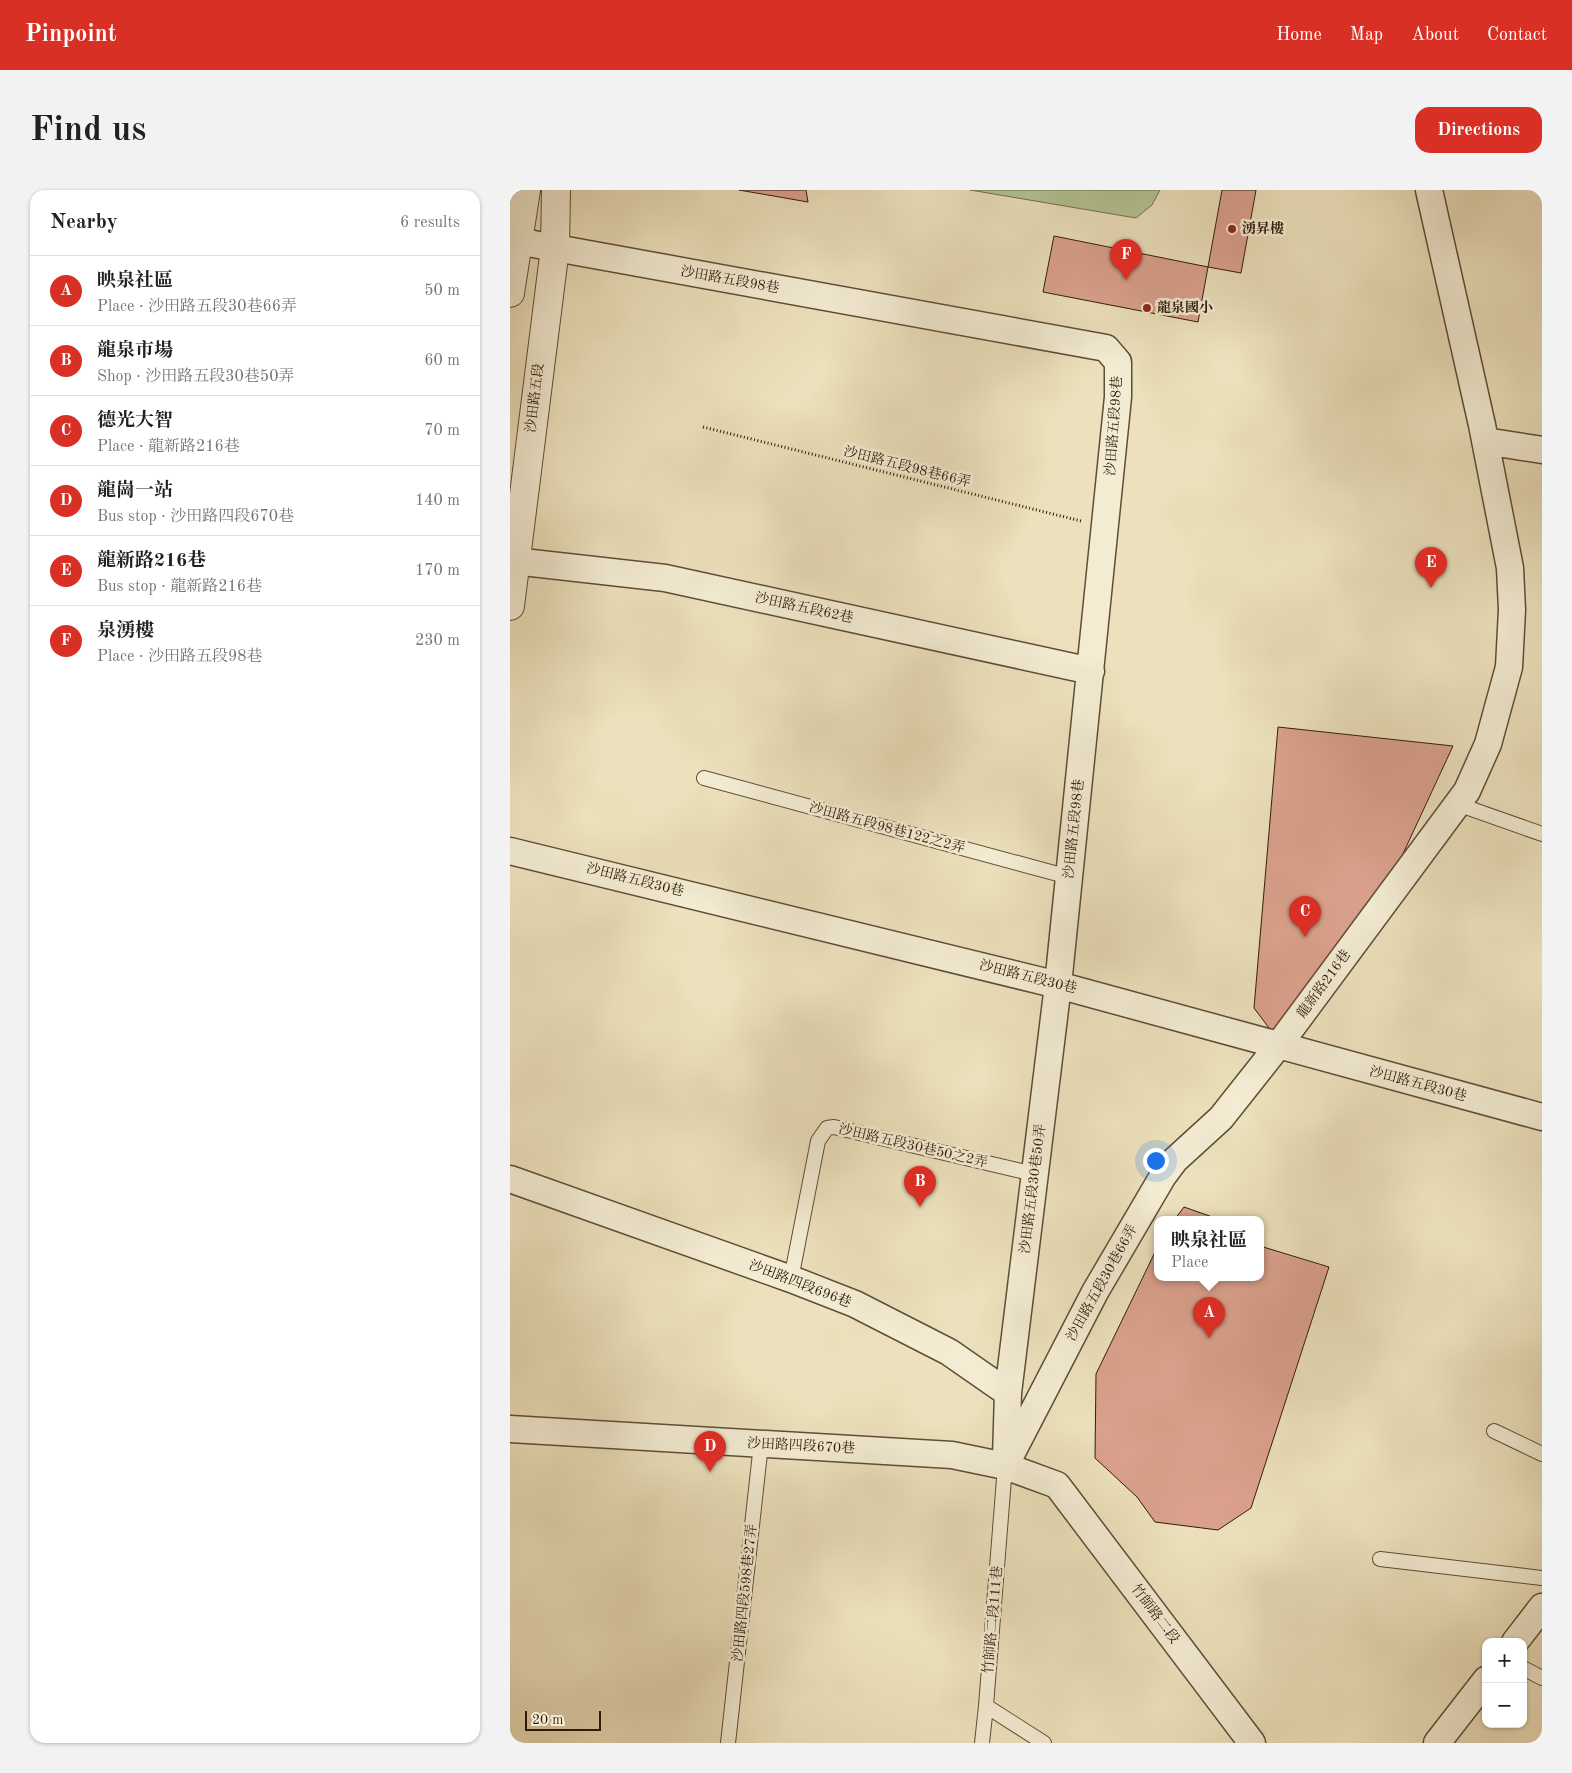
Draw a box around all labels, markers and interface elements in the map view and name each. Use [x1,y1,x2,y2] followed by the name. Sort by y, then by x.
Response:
[25,23,117,47] text: Pinpoint
[1276,26,1322,44] text: Home
[1350,26,1383,44] text: Map
[1411,26,1459,44] text: About
[1487,26,1547,44] text: Contact
[1415,107,1542,153] button: Directions
[30,113,146,148] text: Find us
[50,212,118,233] text: Nearby
[400,215,460,231] text: 6 results
[1242,220,1284,236] place label: 湧昇樓
[1226,223,1238,235] marker: 湧昇樓
[1110,239,1142,280] pin: F
[679,263,781,296] street label: 沙田路五段98巷
[97,272,173,291] text: 映泉社區
[60,283,72,299] text: A
[424,283,460,299] text: 50 m
[97,299,297,315] text: Place · 沙田路五段30巷66弄
[1157,300,1213,315] place label: 龍泉國小
[1141,302,1153,314] marker: 龍泉國小
[97,342,173,361] text: 龍泉市場
[60,353,72,369] text: B
[424,353,460,369] text: 60 m
[523,362,546,434] street label: 沙田路五段
[97,369,294,385] text: Shop · 沙田路五段30巷50弄
[1103,375,1124,476] street label: 沙田路五段98巷
[97,412,173,431] text: 德光大智
[61,423,71,439] text: C
[424,423,460,439] text: 70 m
[97,439,240,455] text: Place · 龍新路216巷
[842,443,972,490] street label: 沙田路五段98巷66弄
[97,482,173,501] text: 龍崗一站
[60,493,72,509] text: D
[415,493,460,509] text: 140 m
[97,509,294,525] text: Bus stop · 沙田路四段670巷
[1415,547,1447,588] pin: E
[97,552,206,571] text: 龍新路216巷
[60,563,72,579] text: E
[415,563,460,579] text: 170 m
[97,579,262,595] text: Bus stop · 龍新路216巷
[754,590,855,625] street label: 沙田路五段62巷
[97,622,154,641] text: 泉湧樓
[61,633,71,649] text: F
[415,633,460,649] text: 230 m
[97,649,262,665] text: Place · 沙田路五段98巷
[1061,778,1086,880] street label: 沙田路五段98巷
[808,799,967,856] street label: 沙田路五段98巷122之2弄
[585,860,686,899] street label: 沙田路五段30巷
[1289,896,1321,937] pin: C
[1294,947,1353,1021] street label: 龍新路216巷
[978,957,1079,996] street label: 沙田路五段30巷
[1368,1063,1468,1104] street label: 沙田路五段30巷
[837,1121,989,1170] street label: 沙田路五段30巷50之2弄
[1017,1123,1048,1255] street label: 沙田路五段30巷50弄
[1143,1148,1169,1174] your location
[904,1166,936,1207] pin: B
[1154,1216,1264,1281] popup
[1063,1222,1140,1343] street label: 沙田路五段30巷66弄
[1171,1232,1247,1251] text: 映泉社區
[1171,1255,1208,1271] text: Place
[747,1257,853,1310] street label: 沙田路四段696巷
[1193,1297,1225,1338] pin: A
[694,1431,726,1472] pin: D
[747,1435,856,1456] street label: 沙田路四段670巷
[730,1523,759,1663] street label: 沙田路四段598巷27弄
[980,1565,1005,1675] street label: 竹師路二段111巷
[1128,1581,1182,1646] street label: 竹師路二段
[1482,1638,1527,1728] map controls
[1482,1638,1527,1683] button: +
[1482,1683,1527,1728] button: −
[525,1708,601,1731] scale bar
[532,1713,563,1727] text: 20 m

